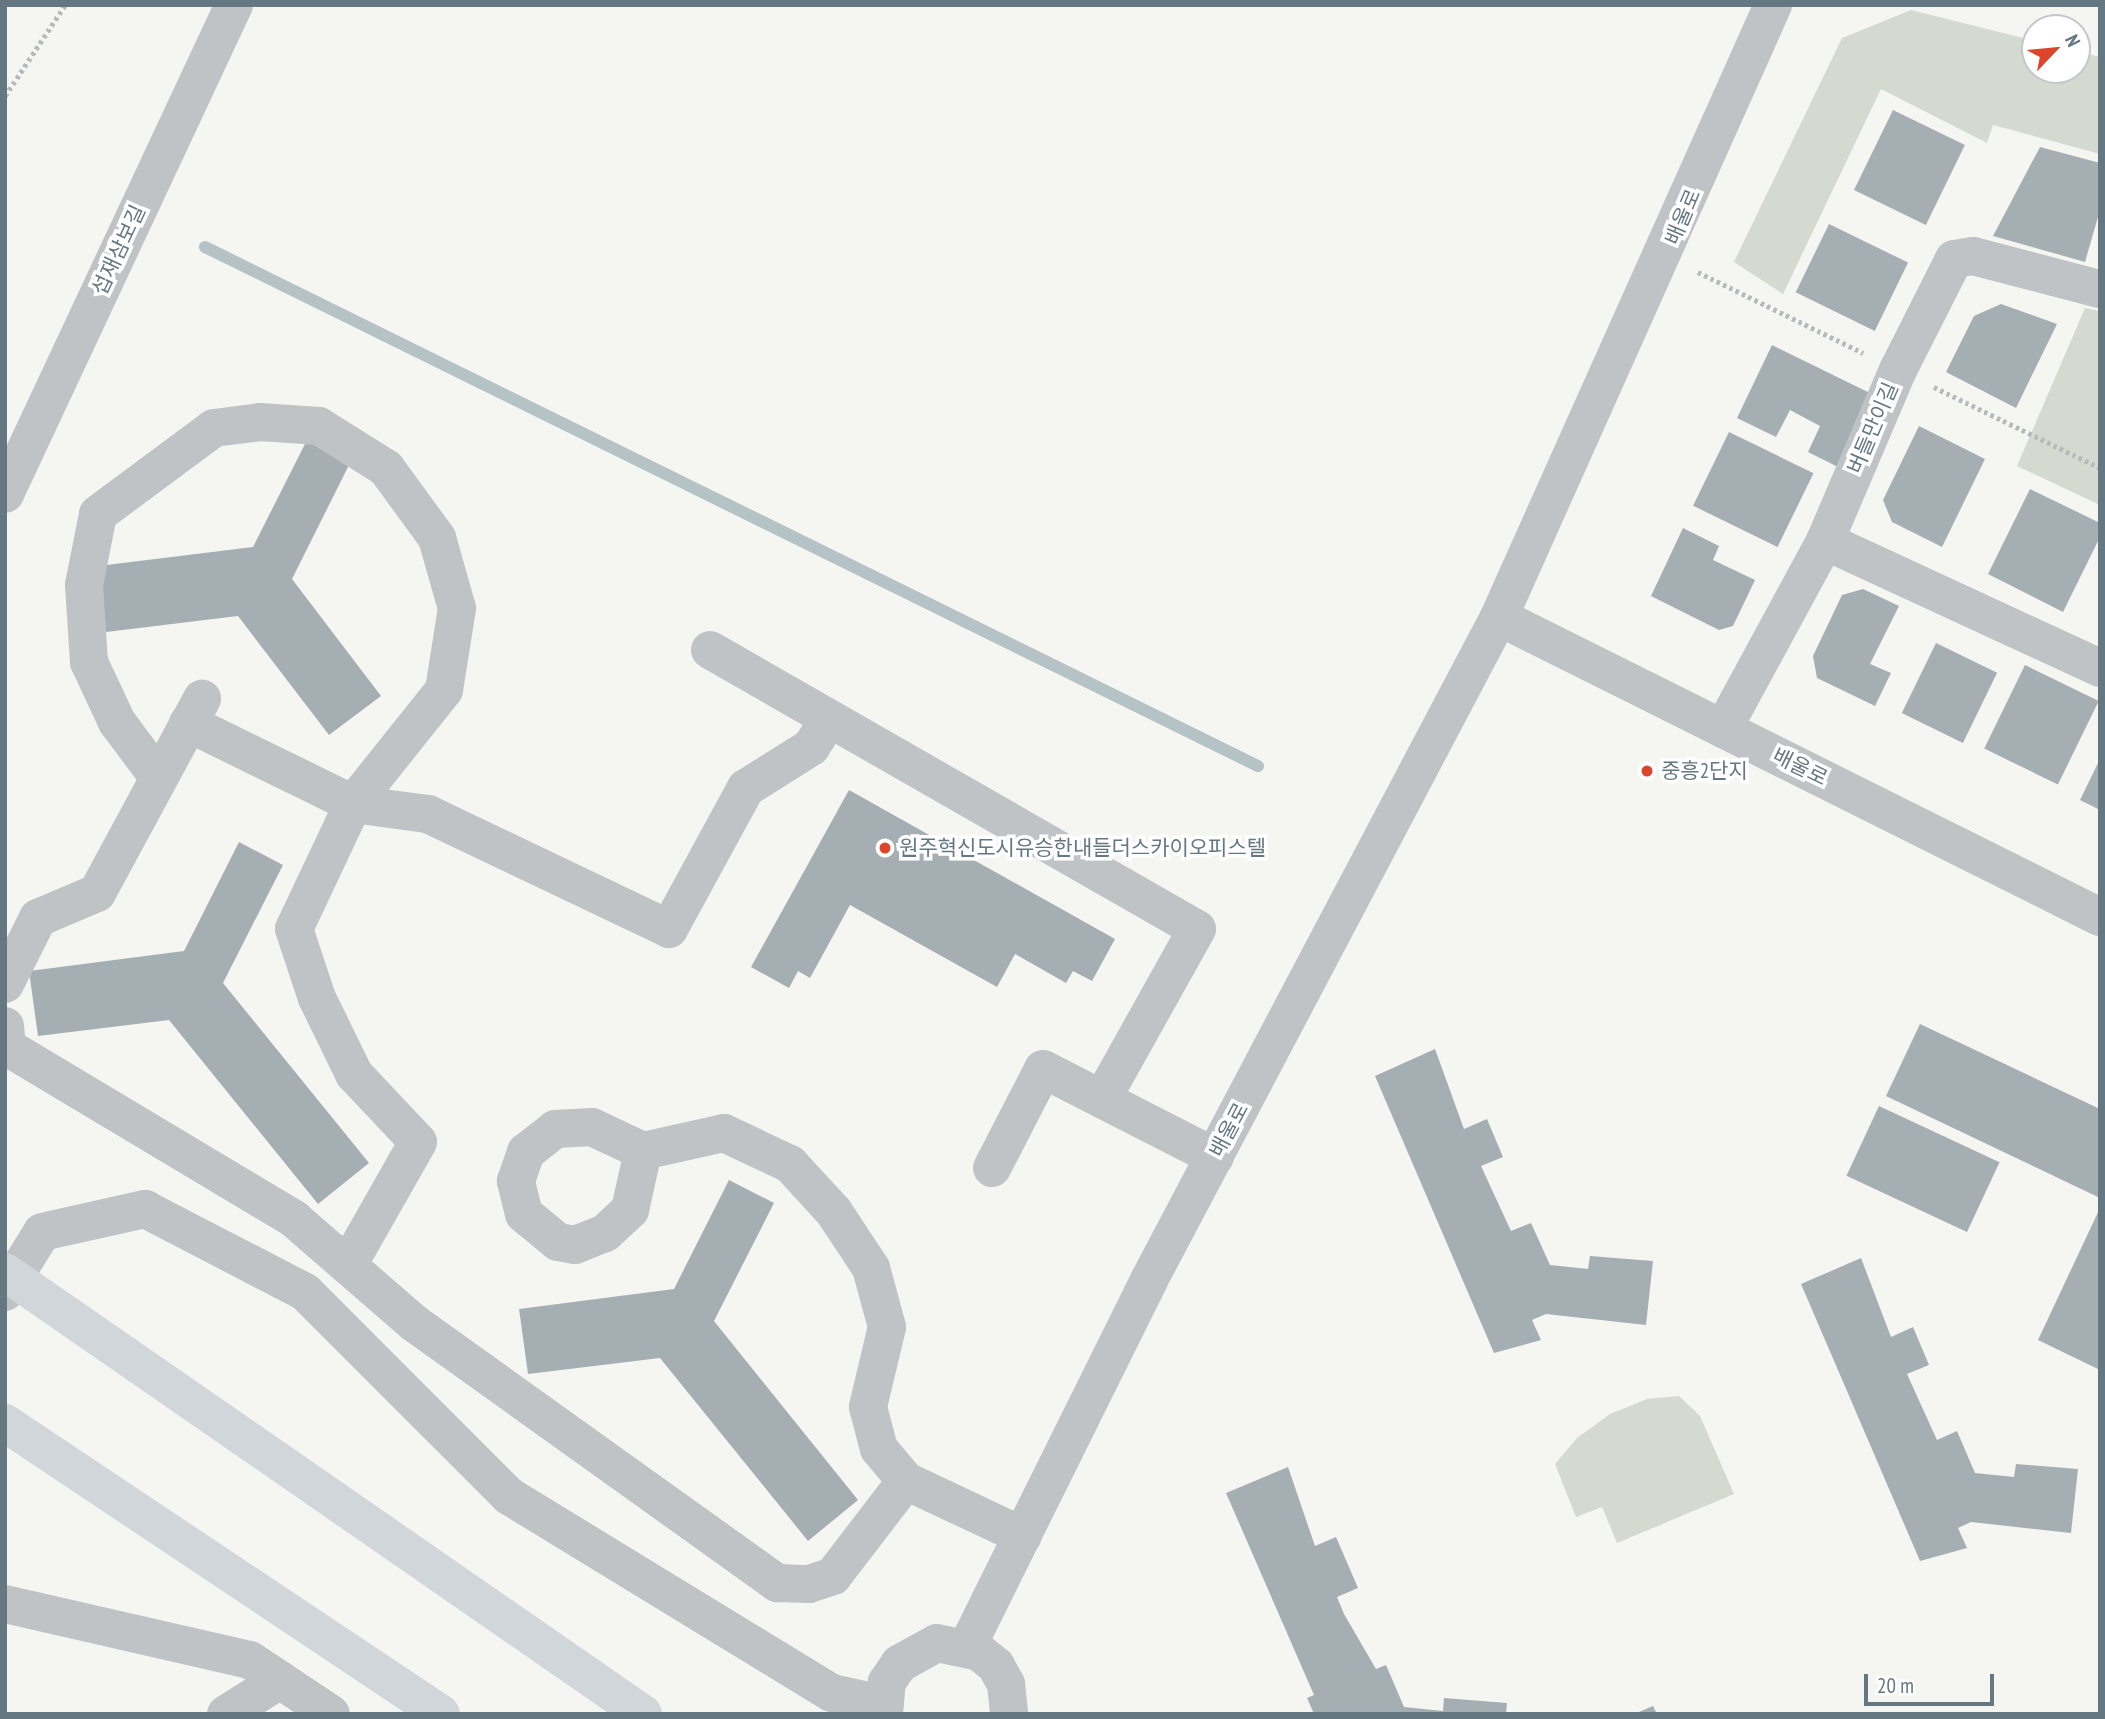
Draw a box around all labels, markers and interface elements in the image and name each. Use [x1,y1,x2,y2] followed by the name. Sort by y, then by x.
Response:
[2021,14,2091,84] north arrow
[2060,31,2086,51] text: N
[1660,185,1706,249] street label: 배울로
[87,201,151,299] street label: 섭재삼보길
[1843,379,1903,477] street label: 버들만이길
[1768,743,1832,791] street label: 배울로
[1661,758,1748,784] place label: 중흥2단지
[1639,763,1655,779] marker: 중흥2단지
[899,835,1266,861] place label: 원주혁신도시유승한내들더스카이오피스텔
[877,840,893,856] marker: 원주혁신도시유승한내들더스카이오피스텔
[1204,1098,1254,1162] street label: 배울로
[1867,1660,1996,1704] scale bar
[1877,1672,1914,1699] text: 20 m

